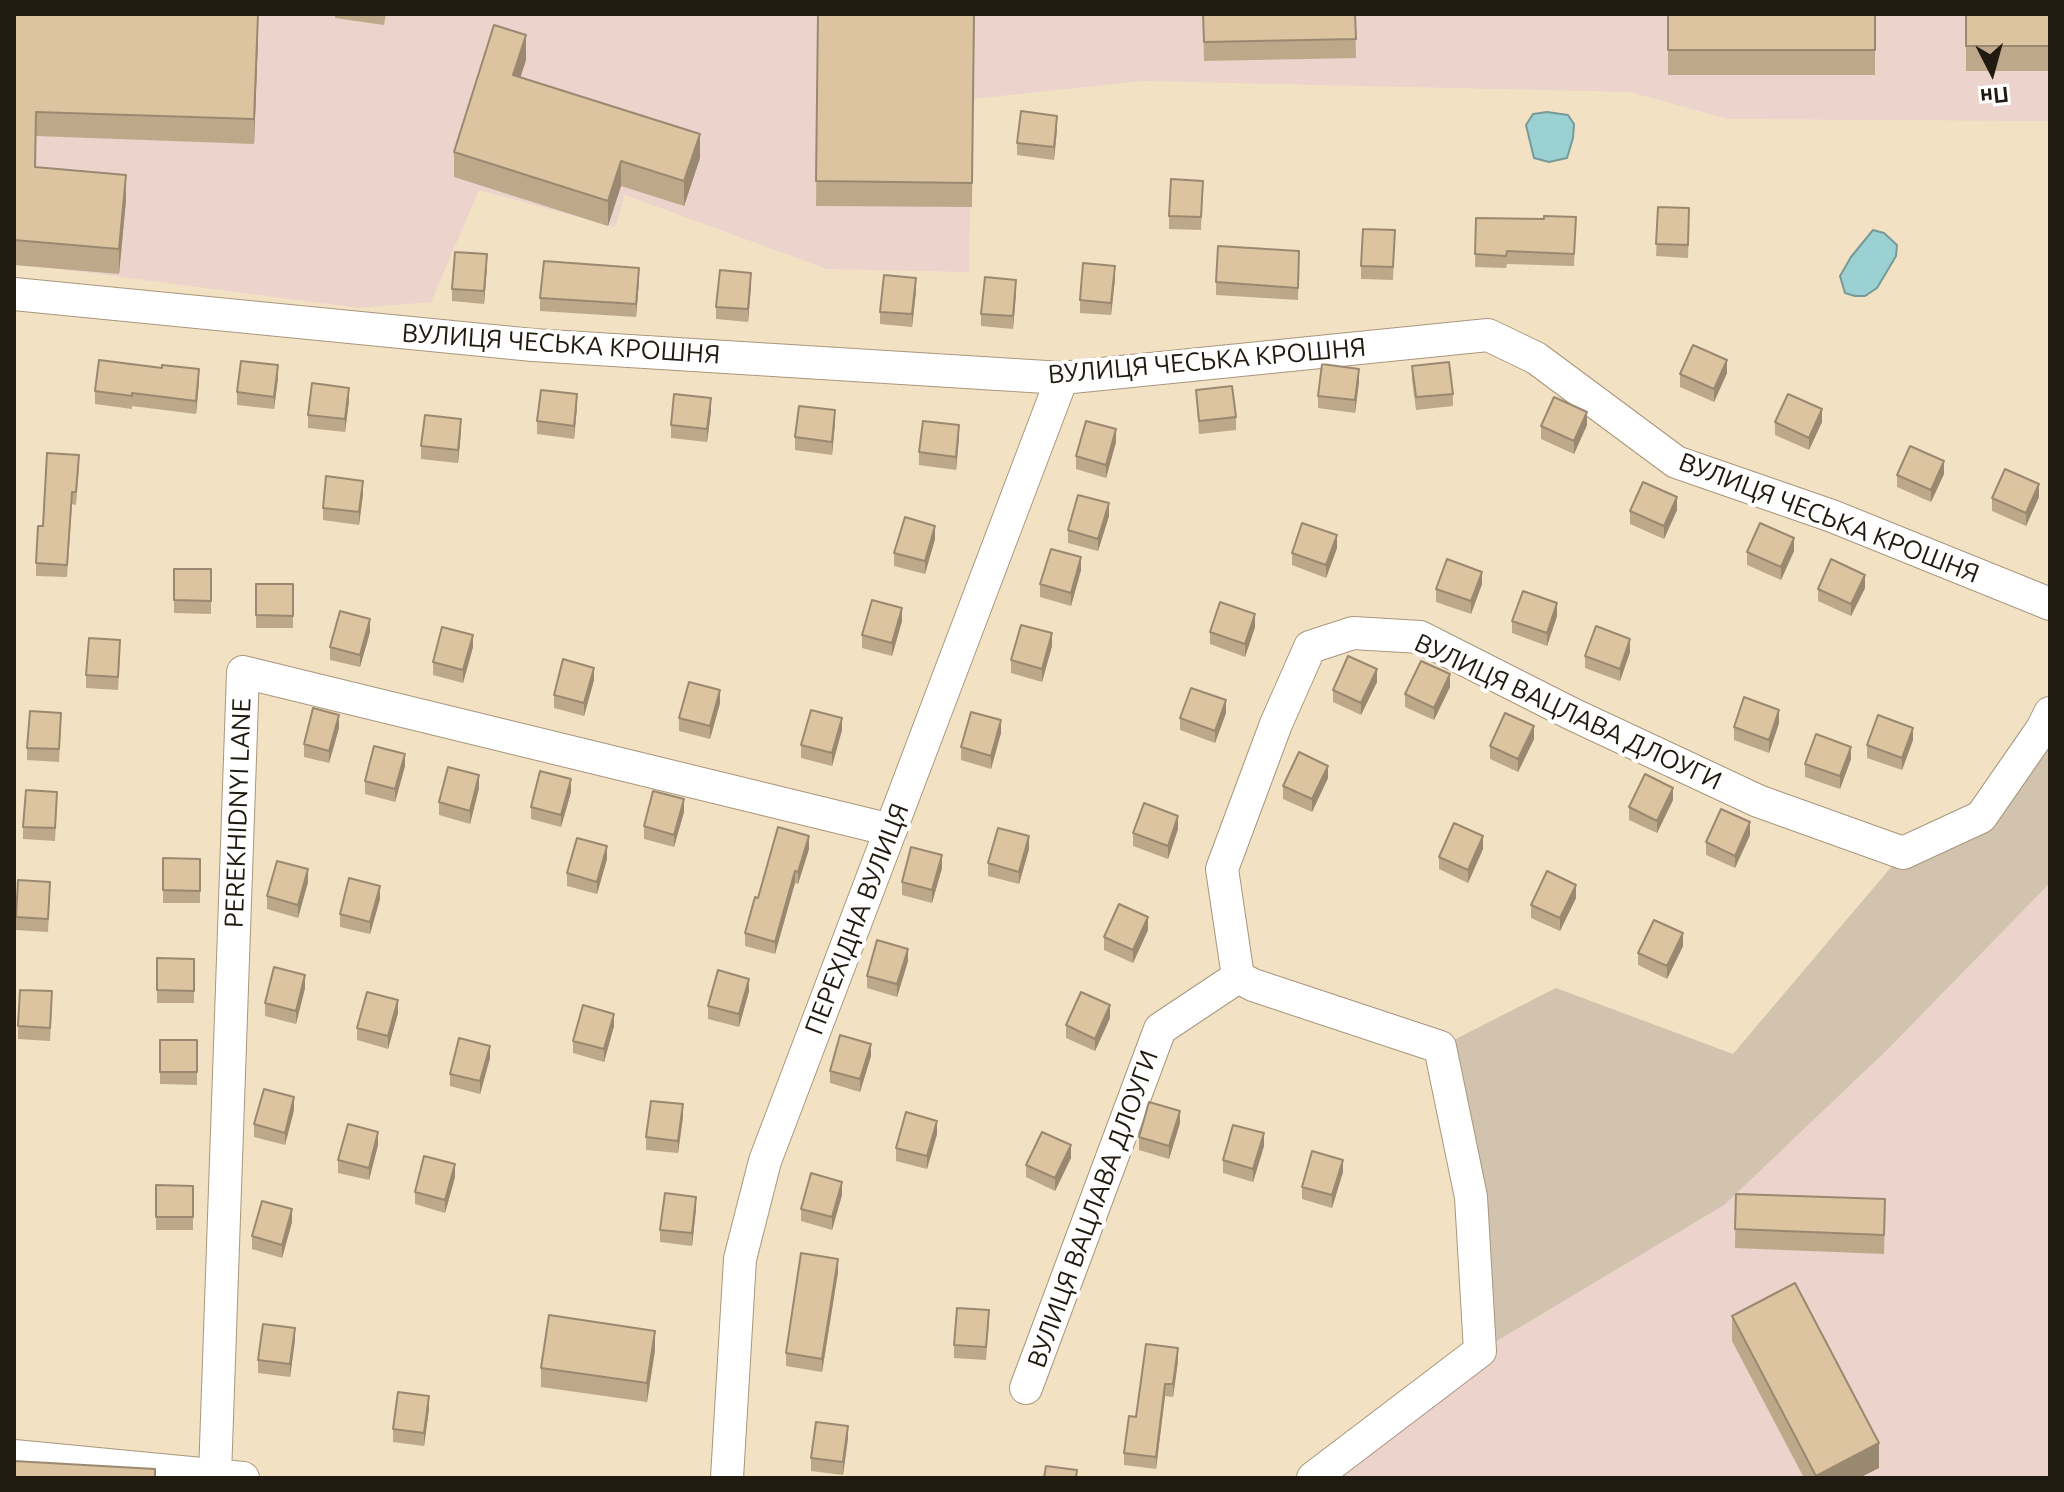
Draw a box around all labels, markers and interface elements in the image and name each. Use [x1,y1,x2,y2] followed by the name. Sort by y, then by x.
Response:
[1952,32,2032,112] north arrow
[1979,82,2010,110] text: Пн
[401,317,721,371] street label: ВУЛИЦЯ ЧЕСЬКА КРОШНЯ
[1047,332,1367,390] street label: ВУЛИЦЯ ЧЕСЬКА КРОШНЯ
[1674,446,1984,590] street label: ВУЛИЦЯ ЧЕСЬКА КРОШНЯ
[1409,627,1727,797] street label: ВУЛИЦЯ ВАЦЛАВА ДЛОУГИ
[218,697,258,929] street label: PEREKHIDNYI LANE
[799,799,915,1039] street label: ПЕРЕХІДНА ВУЛИЦЯ
[1021,1046,1165,1372] street label: ВУЛИЦЯ ВАЦЛАВА ДЛОУГИ

